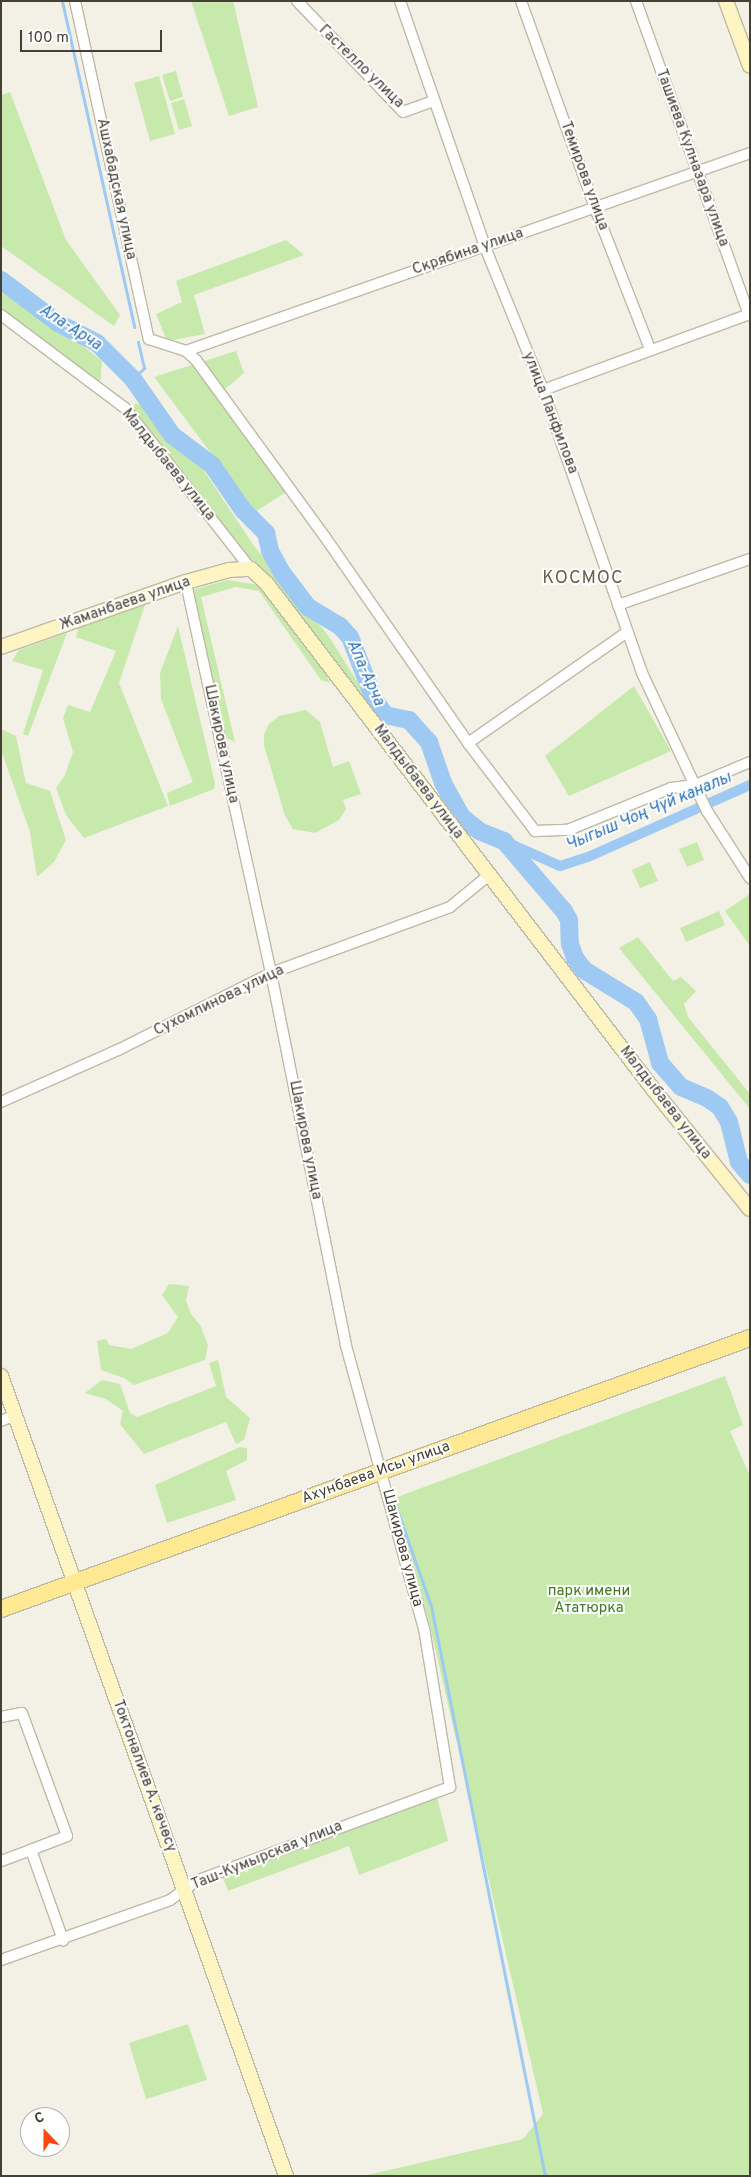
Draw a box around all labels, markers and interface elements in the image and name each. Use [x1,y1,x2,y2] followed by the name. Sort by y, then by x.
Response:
[22,20,165,52] scale bar
[314,22,408,112] street label: Гастелло улица
[28,29,69,48] text: 100 m
[652,67,732,249] street label: Ташиева Кулназара улица
[92,117,140,261] street label: Ашхабадская улица
[556,119,612,233] street label: Темирова улица
[410,225,526,279] street label: Скрябина улица
[35,301,105,355] water label: Ала-Арча
[518,350,582,476] street label: улица Панфилова
[117,406,219,524] street label: Малдыбаева улица
[542,568,624,590] district label: КОСМОС
[57,573,193,635] street label: Жаманбаева улица
[342,637,388,709] water label: Ала-Арча
[200,683,242,805] street label: Шакирова улица
[369,721,467,843] street label: Малдыбаева улица
[564,769,734,855] water label: Чыгыш Чоң Чүй каналы
[151,962,287,1040] street label: Сухомлинова улица
[615,1043,715,1163] street label: Малдыбаева улица
[285,1079,325,1201] street label: Шакирова улица
[299,1438,453,1508] street label: Ахунбаева Исы улица
[378,1487,426,1609] street label: Шакирова улица
[548,1582,630,1617] park label: парк имени Ататюрка
[108,1697,180,1855] street label: Токтоналиев А. көчөсү
[189,1818,345,1894] street label: Таш-Кумырская улица
[20,2107,70,2157] north arrow
[32,2109,47,2128] text: С

